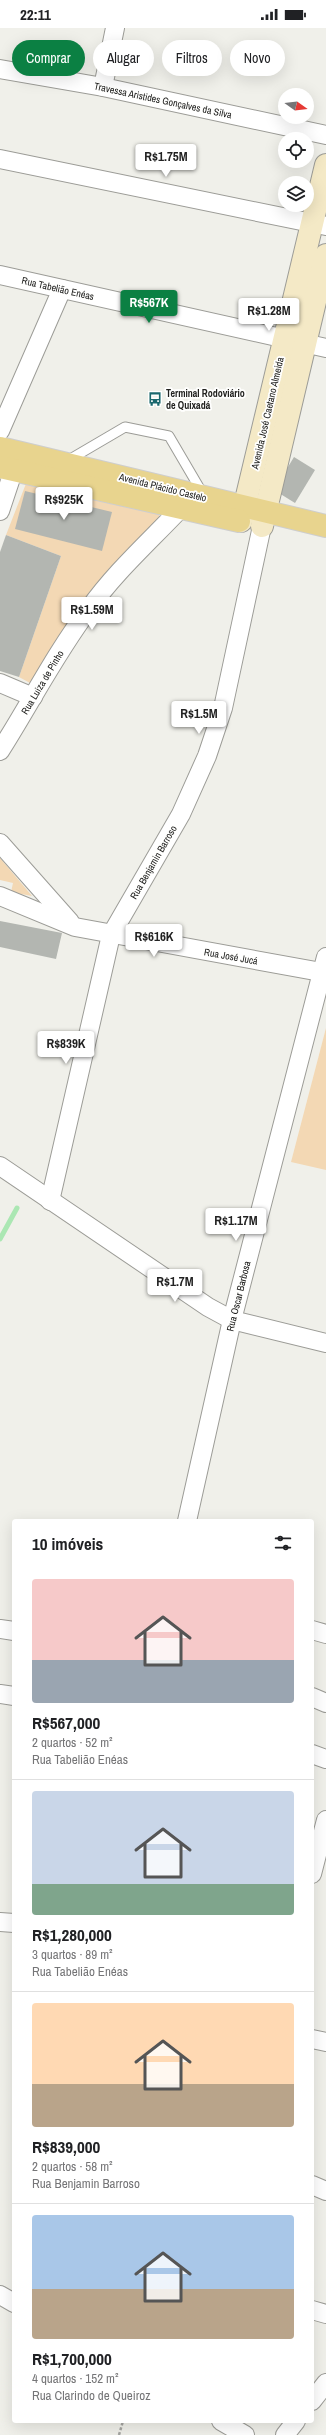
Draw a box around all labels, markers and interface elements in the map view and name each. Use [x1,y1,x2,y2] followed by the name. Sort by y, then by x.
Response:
[20,4,51,25] text: 22:11
[12,40,85,76] chip: Comprar
[93,40,154,76] chip: Alugar
[162,40,222,76] chip: Filtros
[230,40,285,76] chip: Novo
[93,80,233,122] street label: Travessa Aristides Gonçalves da Silva
[278,88,314,124] north arrow
[278,88,314,212] map controls
[278,132,314,168] button: locate
[129,144,203,178] pin: R$1.75M
[144,148,188,165] text: R$1.75M
[278,176,314,212] button: layers
[20,274,95,303] street label: Rua Tabelião Enéas
[116,290,182,324] pin: R$567K
[129,294,169,311] text: R$567K
[232,298,306,332] pin: R$1.28M
[247,302,291,319] text: R$1.28M
[248,355,287,471] street label: Avenida José Caetano Almeida
[166,387,245,412] place label: Terminal Rodoviário de Quixadá
[147,391,163,407] bus stop icon: Terminal Rodoviário de Quixadá
[117,470,208,505] street label: Avenida Plácido Castelo
[31,487,97,521] pin: R$925K
[44,491,84,508] text: R$925K
[55,597,129,631] pin: R$1.59M
[70,601,114,618] text: R$1.59M
[18,647,67,717] street label: Rua Luiza de Pinho
[166,701,232,735] pin: R$1.5M
[180,705,218,722] text: R$1.5M
[127,823,180,901] street label: Rua Benjamin Barroso
[121,924,187,958] pin: R$616K
[134,928,174,945] text: R$616K
[203,945,259,968] street label: Rua José Jucá
[33,1031,99,1065] pin: R$839K
[46,1035,86,1052] text: R$839K
[199,1208,273,1242] pin: R$1.17M
[214,1212,258,1229] text: R$1.17M
[223,1259,254,1333] street label: Rua Oscar Barbosa
[142,1269,208,1303] pin: R$1.7M
[156,1273,194,1290] text: R$1.7M
[32,1532,103,1555] text: 10 imóveis
[272,1532,294,1554] icon: filters
[127,1605,199,1677] icon: home
[32,1711,100,1734] text: R$567,000
[32,1734,113,1751] text: 2 quartos · 52 m²
[32,1751,128,1768] text: Rua Tabelião Enéas
[127,1817,199,1889] icon: home
[32,1923,112,1946] text: R$1,280,000
[32,1946,113,1963] text: 3 quartos · 89 m²
[32,1963,128,1980] text: Rua Tabelião Enéas
[127,2029,199,2101] icon: home
[32,2135,100,2158] text: R$839,000
[32,2158,113,2175] text: 2 quartos · 58 m²
[32,2175,140,2192] text: Rua Benjamin Barroso
[127,2241,199,2313] icon: home
[32,2347,112,2370] text: R$1,700,000
[32,2370,119,2387] text: 4 quartos · 152 m²
[32,2387,151,2404] text: Rua Clarindo de Queiroz

